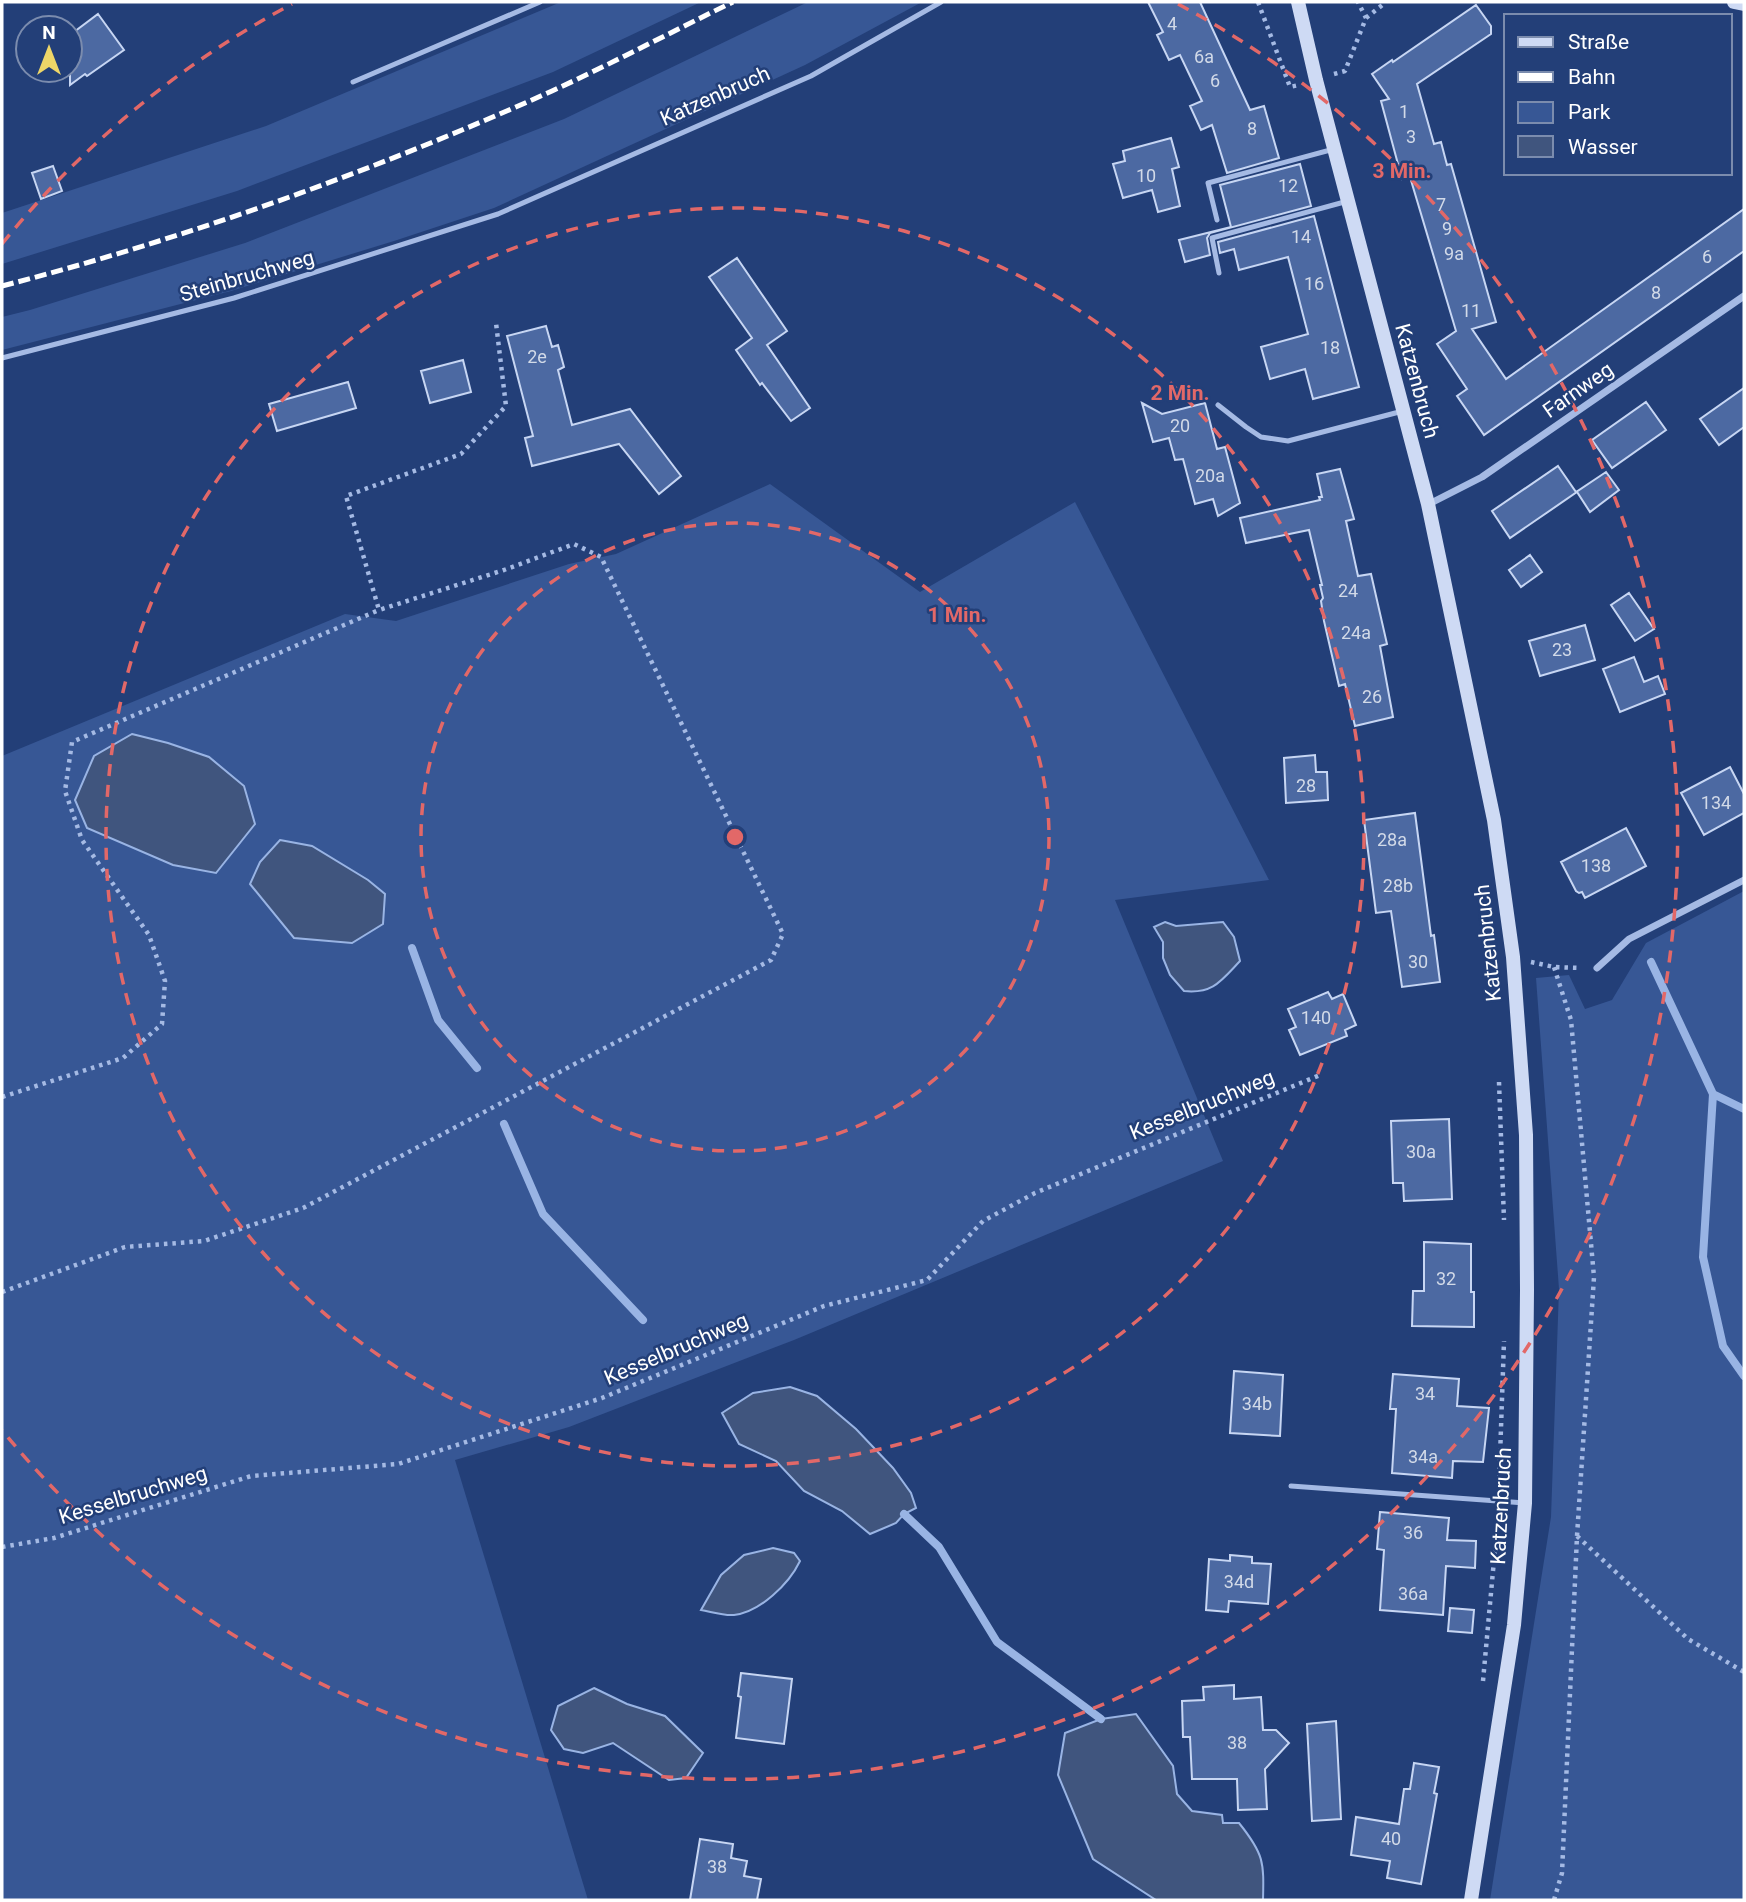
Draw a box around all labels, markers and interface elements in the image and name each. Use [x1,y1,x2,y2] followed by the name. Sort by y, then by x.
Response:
[1167,13,1177,34] house number: 4
[14,14,84,84] north arrow
[1504,14,1732,175] legend
[42,21,56,44] text: N
[1568,30,1629,54] text: Straße
[1194,46,1214,67] house number: 6a
[656,61,774,131] street label: Katzenbruch
[1568,65,1616,89] text: Bahn
[1210,70,1220,91] house number: 6
[1568,100,1611,124] text: Park
[1399,101,1409,122] house number: 1
[1247,118,1257,139] house number: 8
[1406,126,1416,147] house number: 3
[1568,135,1638,159] text: Wasser
[1372,159,1432,183] text: 3 Min.
[1136,165,1156,186] house number: 10
[1278,175,1298,196] house number: 12
[1436,194,1446,215] house number: 7
[1442,218,1452,239] house number: 9
[1291,226,1311,247] house number: 14
[1444,243,1464,264] house number: 9a
[177,245,317,307] street label: Steinbruchweg
[1702,246,1712,267] house number: 6
[1304,273,1324,294] house number: 16
[1651,282,1661,303] house number: 8
[1461,300,1481,321] house number: 11
[1390,321,1444,441] street label: Katzenbruch
[1320,337,1340,358] house number: 18
[527,346,547,367] house number: 2e
[1538,357,1618,423] street label: Farnweg
[1150,381,1210,405] text: 2 Min.
[1170,415,1190,436] house number: 20
[1195,465,1225,486] house number: 20a
[1338,580,1358,601] house number: 24
[927,603,987,627] text: 1 Min.
[1341,622,1371,643] house number: 24a
[1552,639,1572,660] house number: 23
[1362,686,1382,707] house number: 26
[1296,775,1316,796] house number: 28
[1701,792,1731,813] house number: 134
[723,825,747,849] centre of rings
[1377,829,1407,850] house number: 28a
[1581,855,1611,876] house number: 138
[1383,875,1413,896] house number: 28b
[1470,883,1506,1003] street label: Katzenbruch
[1408,951,1428,972] house number: 30
[1301,1007,1331,1028] house number: 140
[1126,1065,1278,1145] street label: Kesselbruchweg
[1406,1141,1436,1162] house number: 30a
[1436,1268,1456,1289] house number: 32
[601,1308,751,1390] street label: Kesselbruchweg
[1415,1383,1435,1404] house number: 34
[1242,1393,1272,1414] house number: 34b
[1408,1446,1438,1467] house number: 34a
[1486,1447,1516,1565] street label: Katzenbruch
[56,1461,210,1529] street label: Kesselbruchweg
[1403,1522,1423,1543] house number: 36
[1224,1571,1254,1592] house number: 34d
[1398,1583,1428,1604] house number: 36a
[1227,1732,1247,1753] house number: 38
[1381,1828,1401,1849] house number: 40
[707,1856,727,1877] house number: 38

